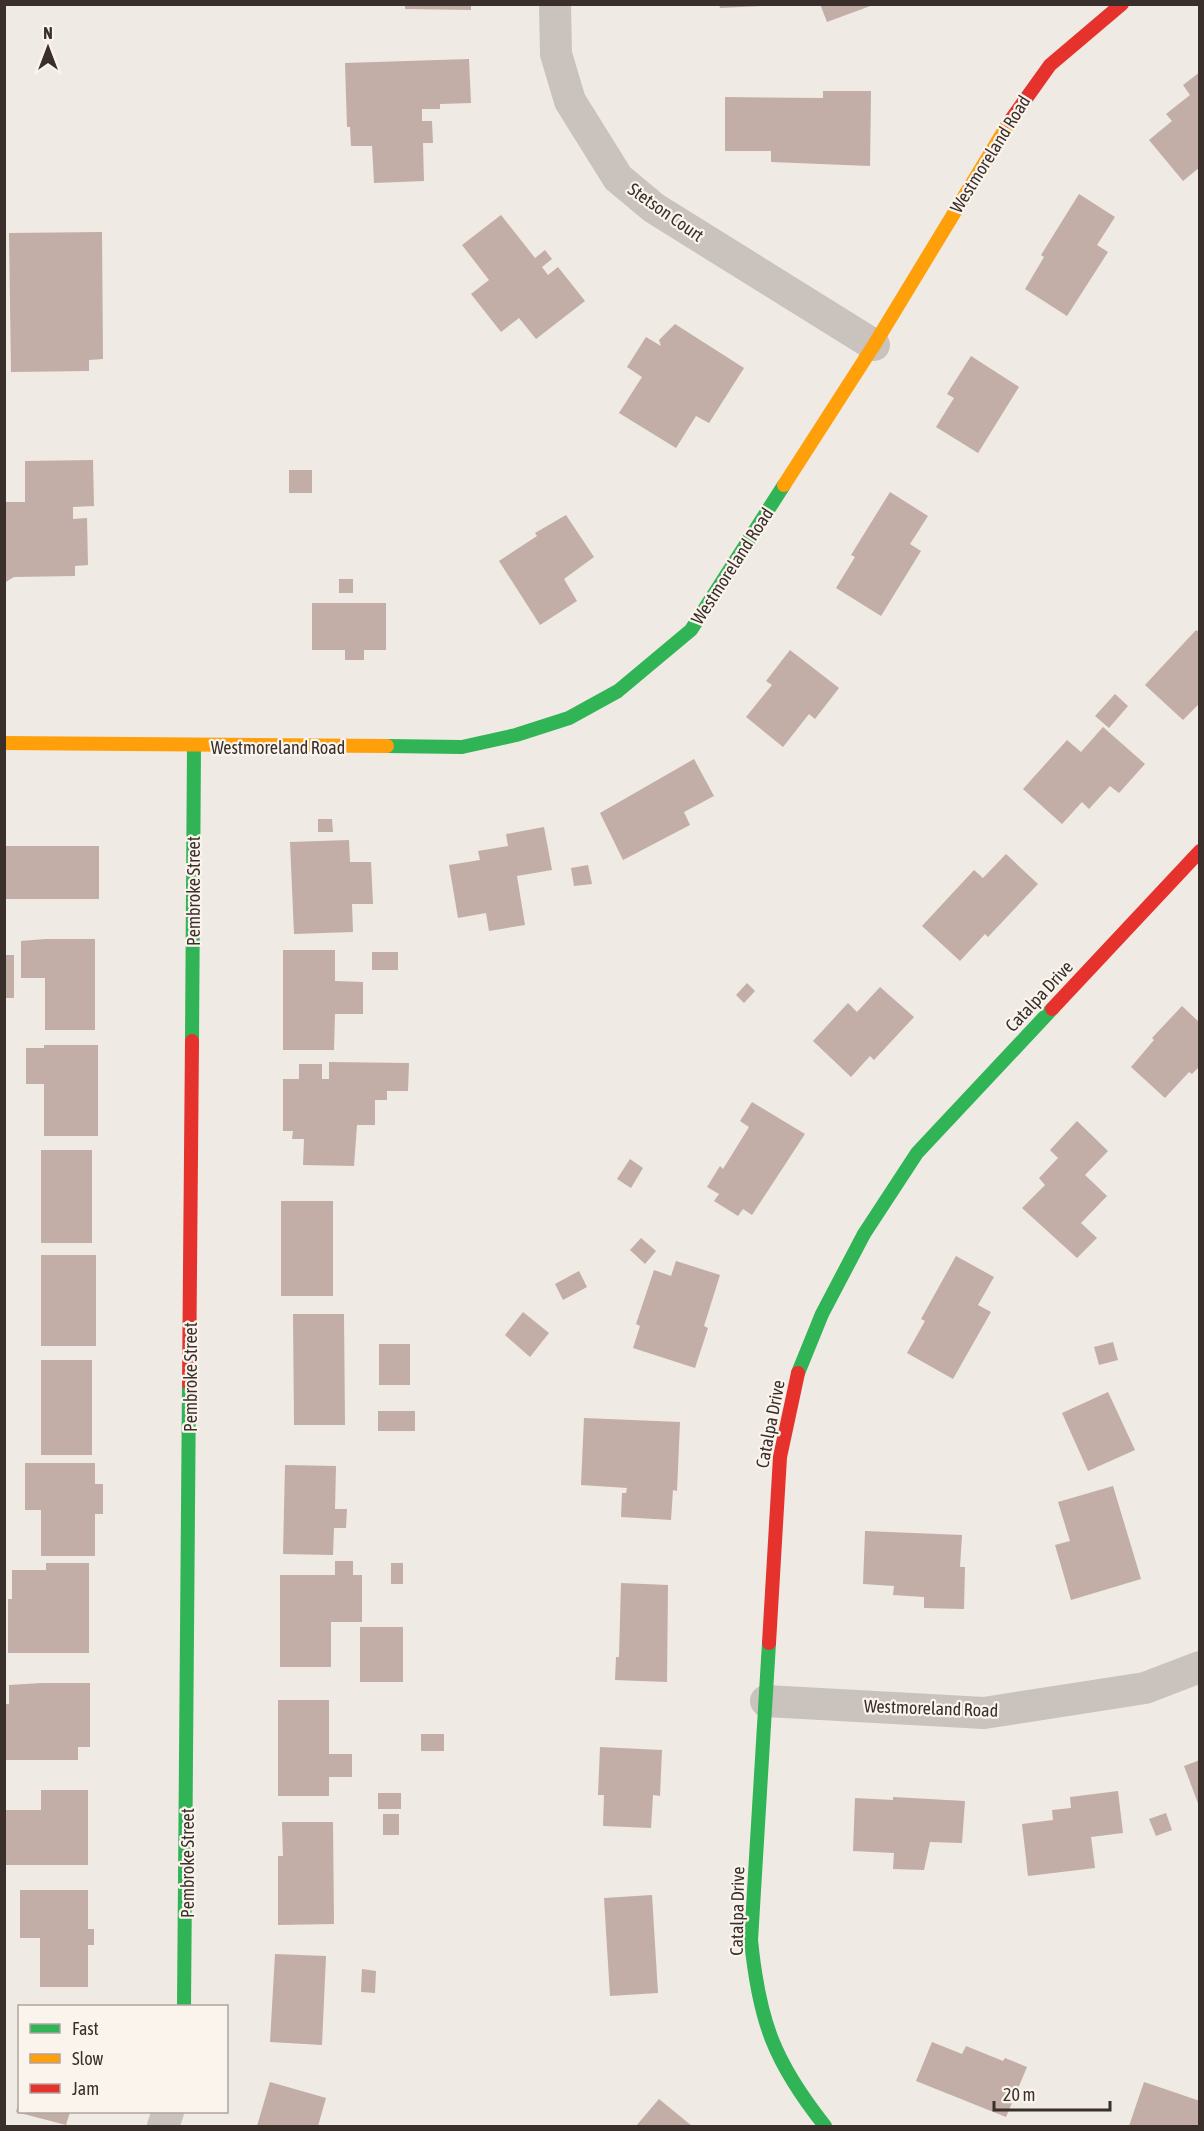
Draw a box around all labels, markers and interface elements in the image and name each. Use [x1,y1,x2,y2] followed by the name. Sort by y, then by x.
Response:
[18,18,78,78] north arrow
[43,24,53,42] text: N
[945,91,1035,217] street label: Westmoreland Road
[624,178,708,246] street label: Stetson Court
[687,504,777,628] street label: Westmoreland Road
[211,737,345,758] street label: Westmoreland Road
[183,836,204,946] street label: Pembroke Street
[1001,956,1077,1036] street label: Catalpa Drive
[180,1322,201,1432] street label: Pembroke Street
[751,1378,789,1470] street label: Catalpa Drive
[863,1695,999,1721] street label: Westmoreland Road
[177,1808,198,1918] street label: Pembroke Street
[726,1866,748,1956] street label: Catalpa Drive
[18,2005,228,2113] legend
[72,2018,99,2039] text: Fast
[72,2048,103,2069] text: Slow
[994,2074,1110,2112] scale bar
[72,2078,99,2099] text: Jam
[1003,2084,1035,2105] text: 20 m

